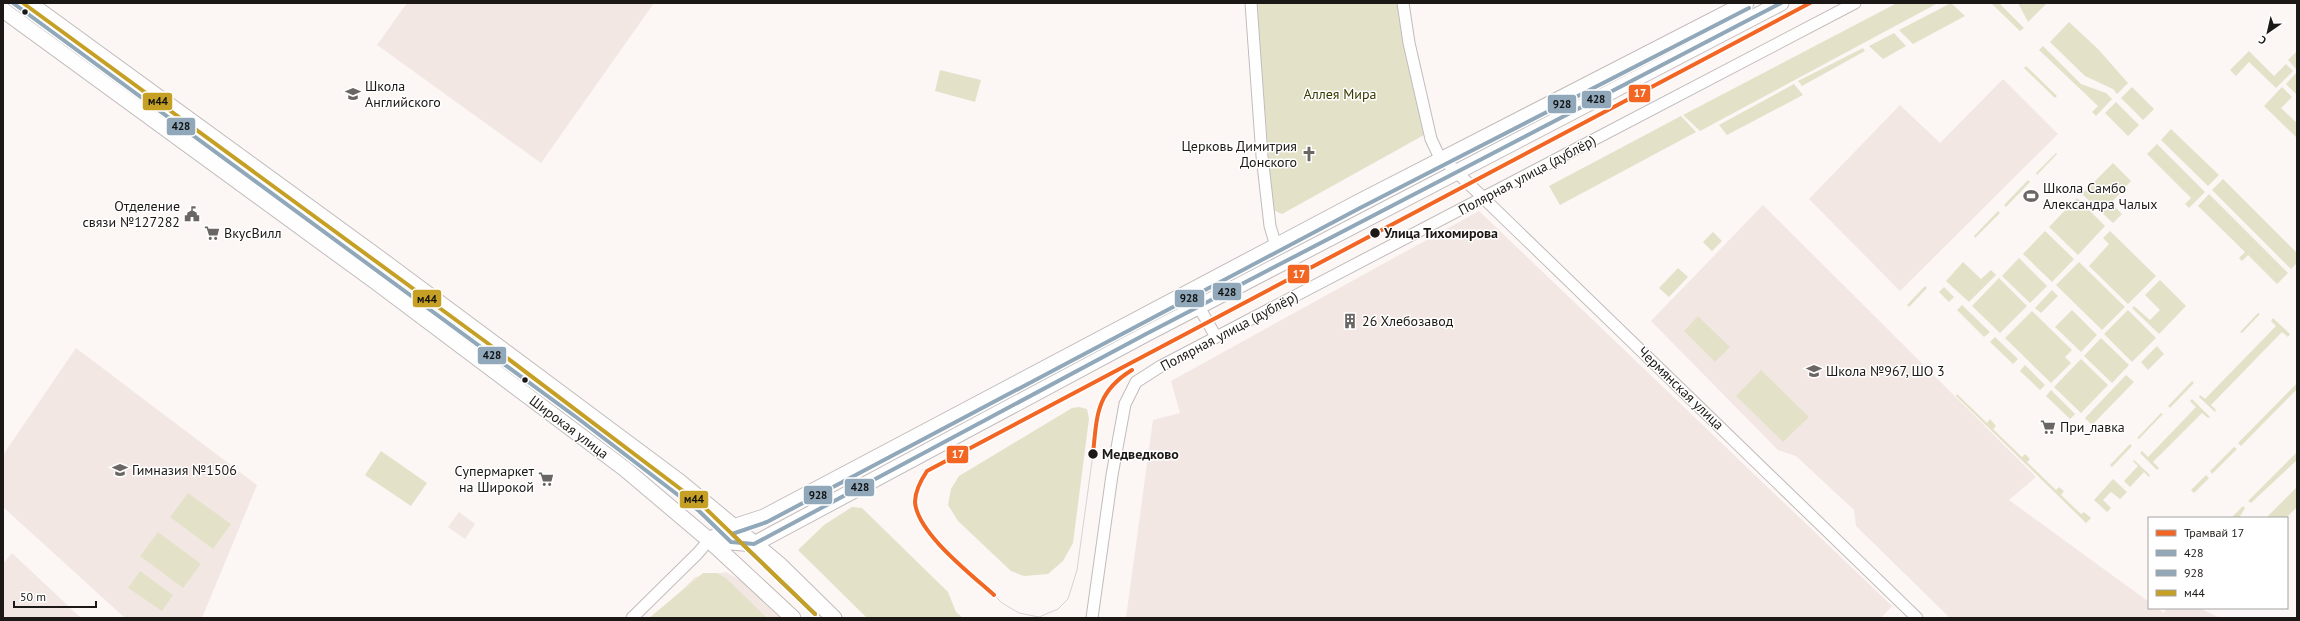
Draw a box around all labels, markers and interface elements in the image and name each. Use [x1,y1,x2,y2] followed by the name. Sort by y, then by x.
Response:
[20,7,30,17] unlabelled marker
[2248,12,2288,52] north arrow
[2256,33,2269,48] text: С
[365,77,441,111] place label: Школа Английского
[1628,84,1651,103] line badge: 17
[344,85,362,103] school or university icon: Школа Английского
[1304,85,1377,103] park label: Аллея Мира
[1634,86,1646,100] text: 17
[1581,90,1612,109] line badge: 428
[142,92,173,111] line badge: м44
[1587,92,1605,106] text: 428
[148,94,169,108] text: м44
[1547,94,1577,114] line badge: 928
[1553,97,1571,111] text: 928
[166,117,196,136] line badge: 428
[172,119,190,133] text: 428
[1455,131,1599,219] street label: Полярная улица (дублёр)
[1182,137,1297,171] place label: Церковь Димитрия Донского
[1300,145,1318,163] church icon: Церковь Димитрия Донского
[2043,179,2157,213] place label: Школа Самбо Александра Чалых
[2022,187,2040,205] sports icon: Школа Самбо Александра Чалых
[82,197,180,231] place label: Отделение связи №127282
[183,205,201,223] public building icon: Отделение связи №127282
[203,224,221,242] supermarket icon: ВкусВилл
[224,224,282,242] place label: ВкусВилл
[1383,224,1498,242] place label: Улица Тихомирова
[1368,226,1382,240] marker: Улица Тихомирова
[1287,264,1310,284] line badge: 17
[1293,267,1305,281] text: 17
[1212,282,1242,301] line badge: 428
[1218,285,1236,299] text: 428
[1157,287,1301,375] street label: Полярная улица (дублёр)
[412,289,442,308] line badge: м44
[1174,289,1205,308] line badge: 928
[1180,291,1198,305] text: 928
[417,292,438,306] text: м44
[1341,312,1359,330] building icon: 26 Хлебозавод
[1362,312,1454,330] place label: 26 Хлебозавод
[1634,342,1728,434] street label: Чермянская улица
[477,346,507,365] line badge: 428
[483,348,501,362] text: 428
[1805,362,1823,380] school or university icon: Школа №967, ШО 3
[1826,362,1945,380] place label: Школа №967, ШО 3
[520,375,530,385] unlabelled marker
[526,391,612,463] street label: Широкая улица
[2039,418,2057,436] supermarket icon: При_лавка
[2060,418,2125,436] place label: При_лавка
[946,445,969,464] line badge: 17
[1102,445,1179,463] place label: Медведково
[952,447,964,461] text: 17
[1086,447,1100,461] marker: Медведково
[111,461,129,479] school or university icon: Гимназия №1506
[132,461,237,479] place label: Гимназия №1506
[455,462,534,496] place label: Супермаркет на Широкой
[537,470,555,488] supermarket icon: Супермаркет на Широкой
[844,478,875,497] line badge: 428
[851,480,869,494] text: 428
[803,485,833,505] line badge: 928
[809,488,827,502] text: 928
[679,490,709,509] line badge: м44
[684,492,705,506] text: м44
[2148,517,2288,609] legend
[2184,525,2244,540] text: Трамвай 17
[2184,545,2204,560] text: 428
[2184,565,2204,580] text: 928
[14,583,96,609] scale bar
[2184,585,2205,600] text: м44
[20,589,46,604] text: 50 m

